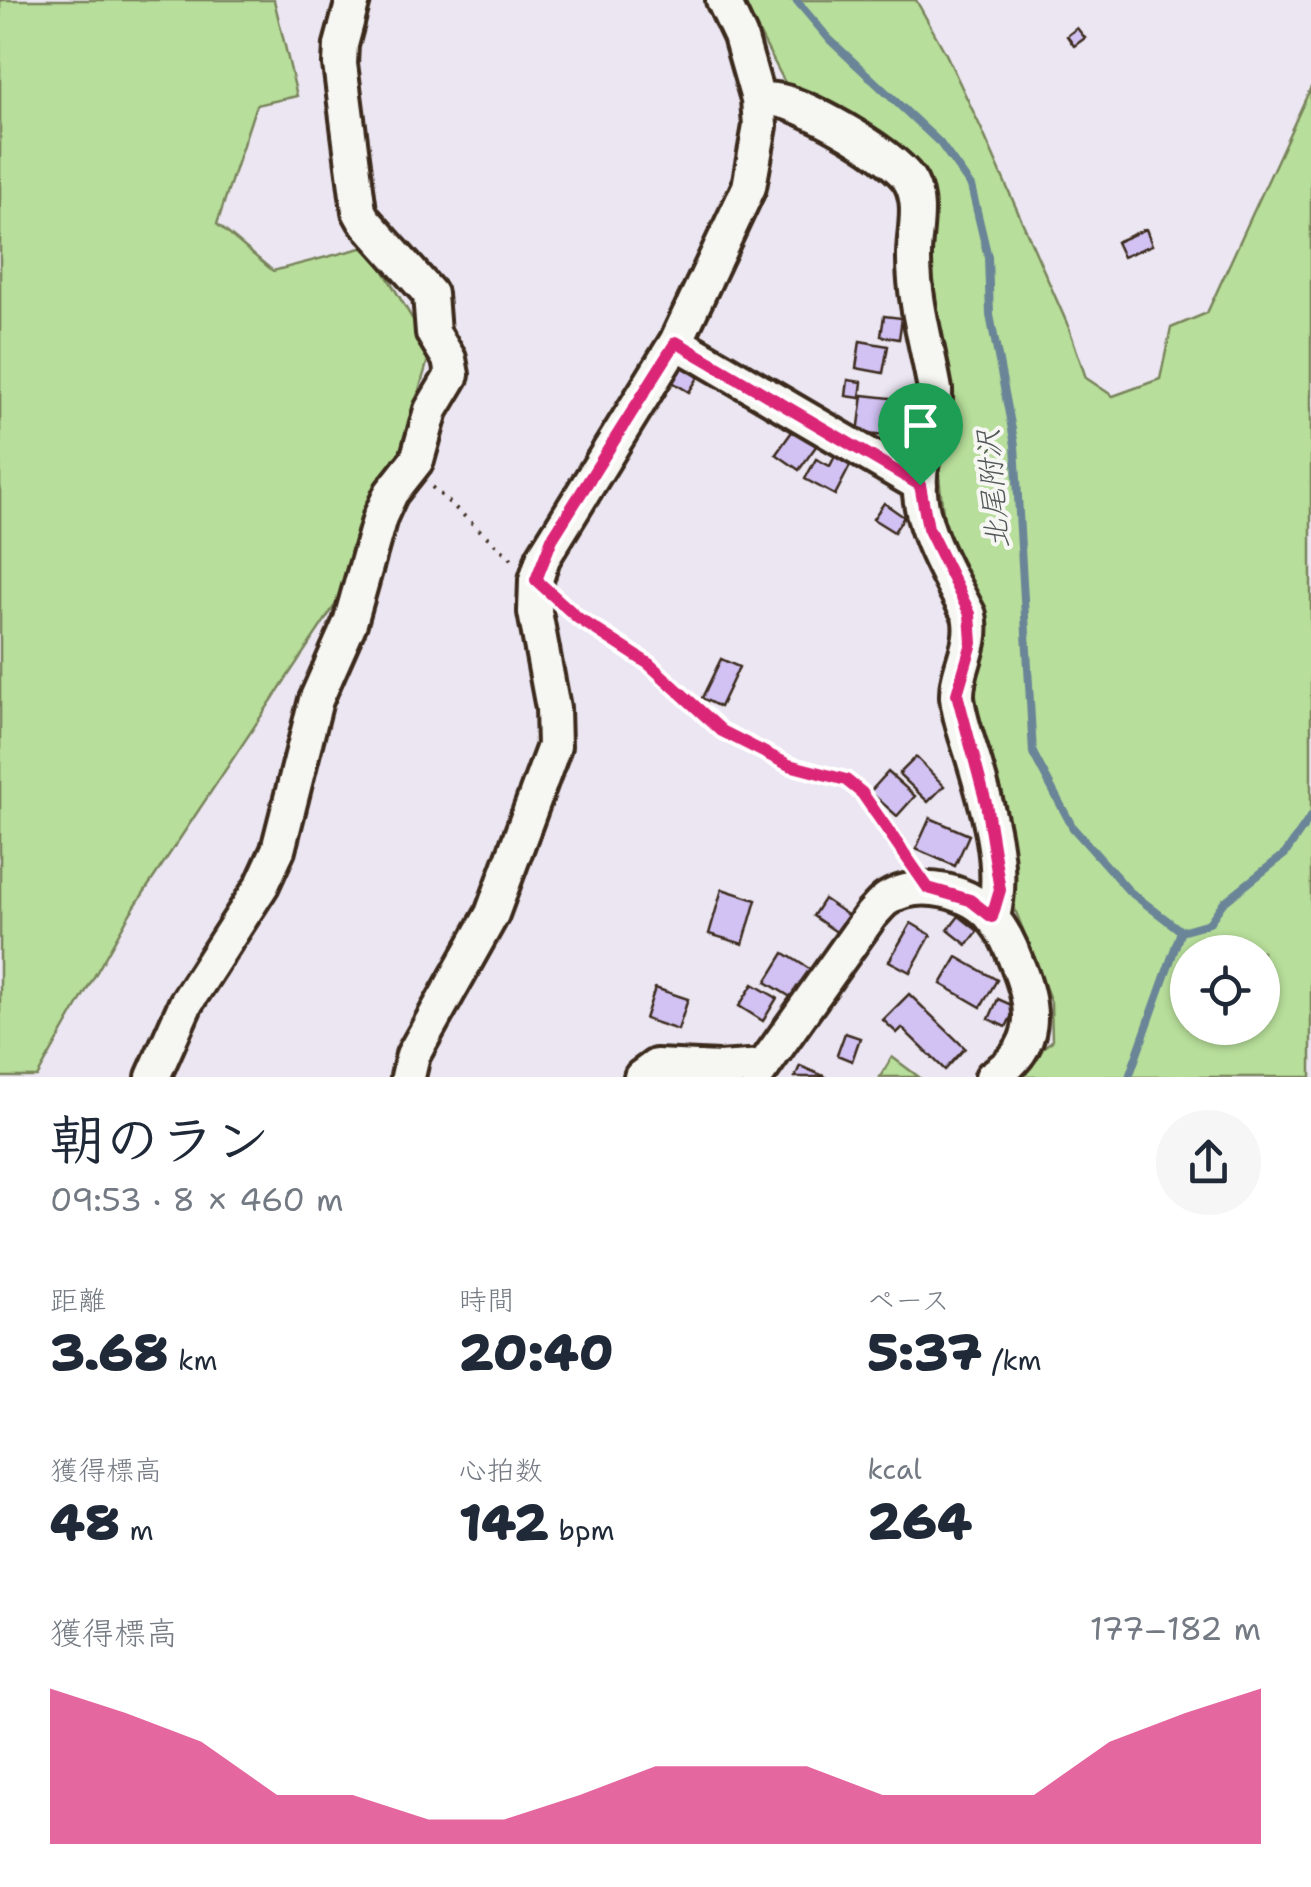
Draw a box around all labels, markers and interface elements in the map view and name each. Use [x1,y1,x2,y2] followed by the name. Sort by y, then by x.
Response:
[878,383,963,486] pin
[893,398,948,453] icon: arrive
[967,426,1018,551] water label: 北尾附沢
[1170,935,1280,1045] map controls
[1170,935,1280,1045] button: locate
[50,1103,270,1177] text: 朝のラン
[1156,1110,1261,1215] button: share
[50,1178,343,1221] text: 09:53 · 8 × 460 m
[50,1281,106,1319] text: 距離
[459,1281,515,1319] text: 時間
[867,1281,950,1319] text: ペース
[50,1319,168,1386] text: 3.68
[459,1319,614,1386] text: 20:40
[867,1319,982,1386] text: 5:37
[168,1341,218,1379] text: km
[982,1341,1042,1379] text: /km
[867,1450,922,1488] text: kcal
[50,1451,162,1489] text: 獲得標高
[459,1451,543,1489] text: 心拍数
[867,1488,972,1555] text: 264
[50,1489,120,1556] text: 48
[459,1489,549,1556] text: 142
[120,1511,154,1549] text: m
[549,1511,615,1549] text: bpm
[1090,1607,1261,1650] text: 177–182 m
[50,1611,178,1654] text: 獲得標高

